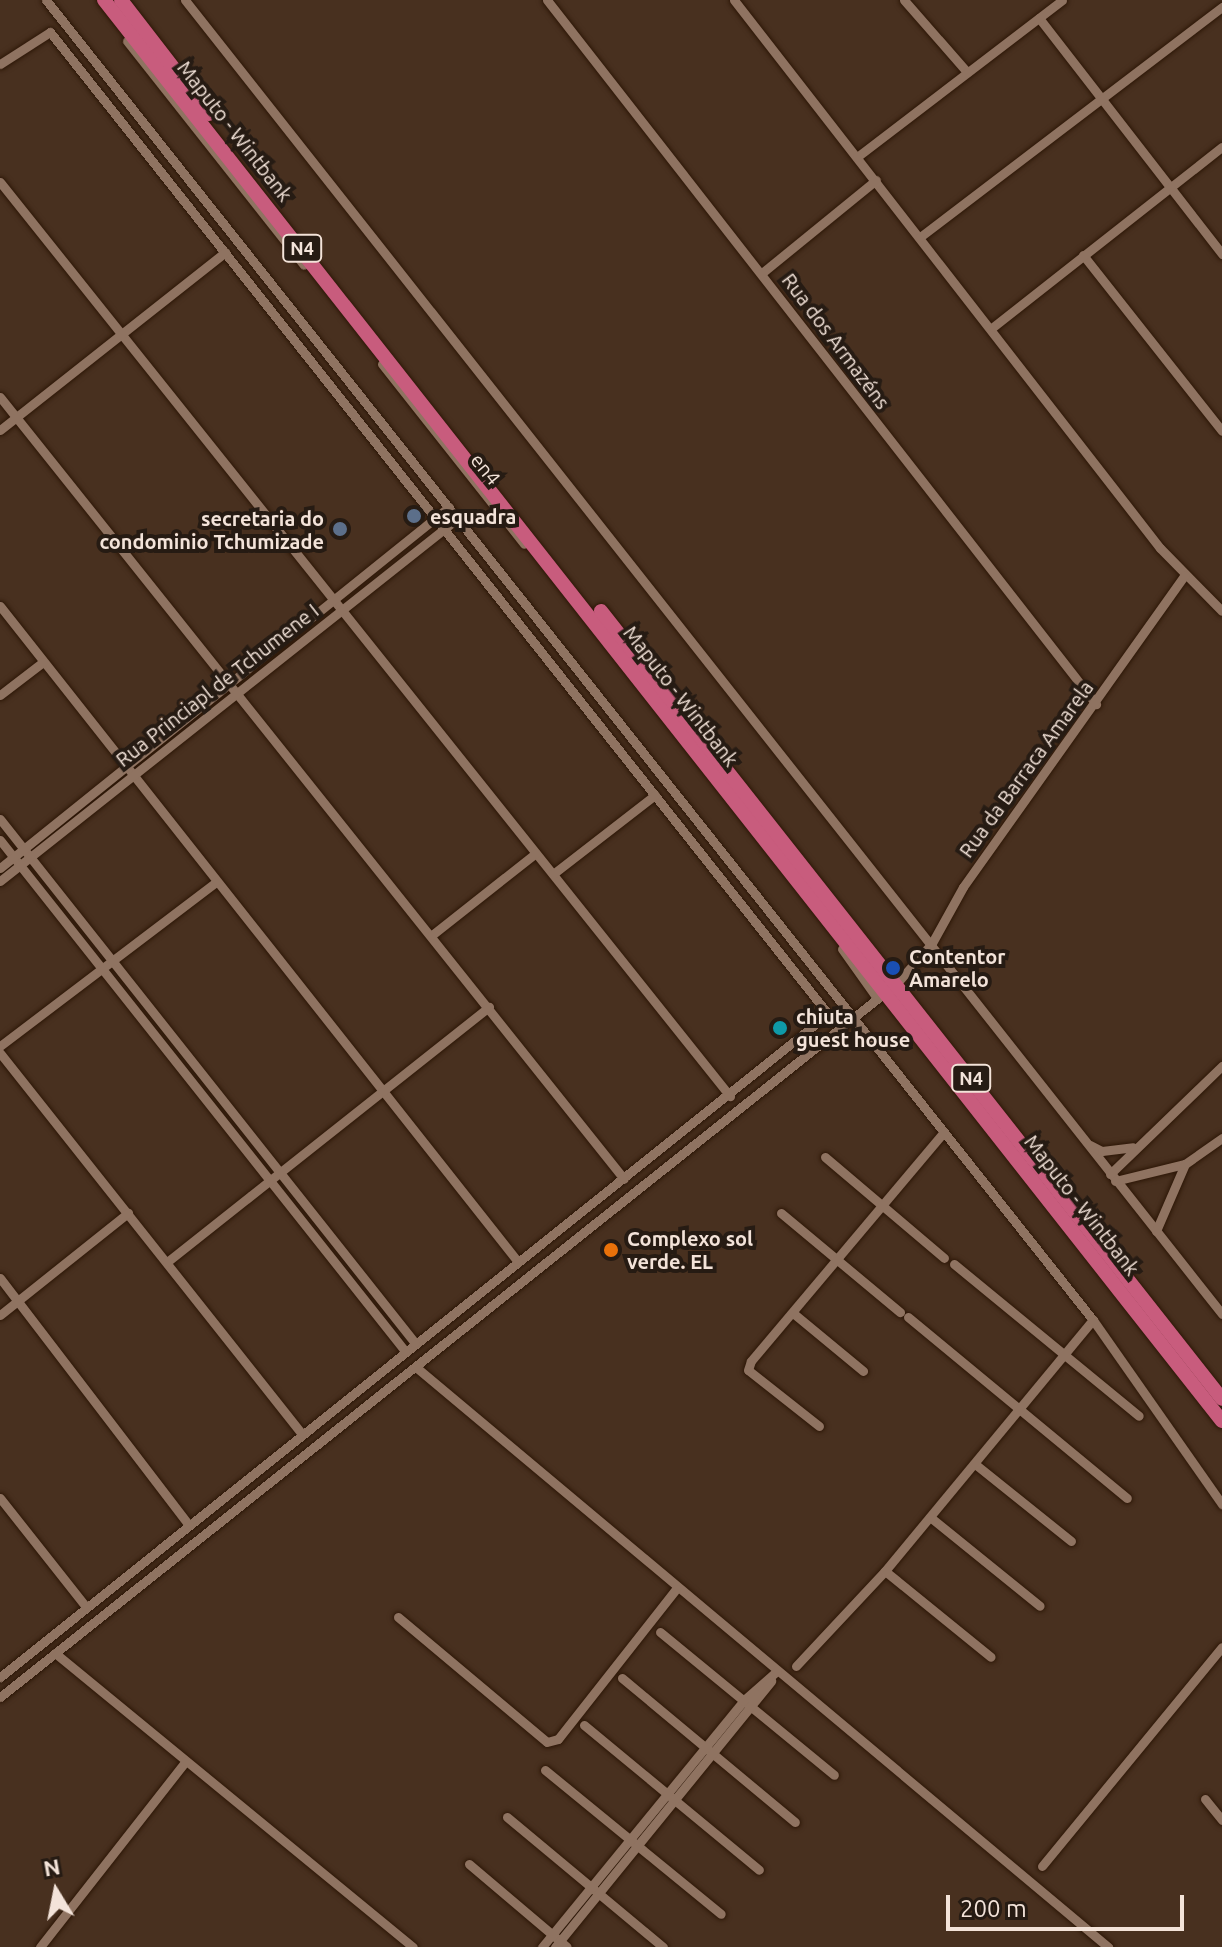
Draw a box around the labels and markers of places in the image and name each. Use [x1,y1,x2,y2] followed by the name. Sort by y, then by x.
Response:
[430,504,516,528] place label: esquadra
[99,506,324,553] place label: secretaria do condominio Tchumizade
[405,507,423,525] marker: esquadra
[331,520,349,538] marker: secretaria do condominio Tchumizade
[909,944,1005,991] place label: Contentor Amarelo
[884,959,902,977] marker: Contentor Amarelo
[796,1004,910,1051] place label: chiuta guest house
[771,1019,789,1037] marker: chiuta guest house
[627,1226,753,1273] place label: Complexo sol verde. EL
[602,1241,620,1259] marker: Complexo sol verde. EL

